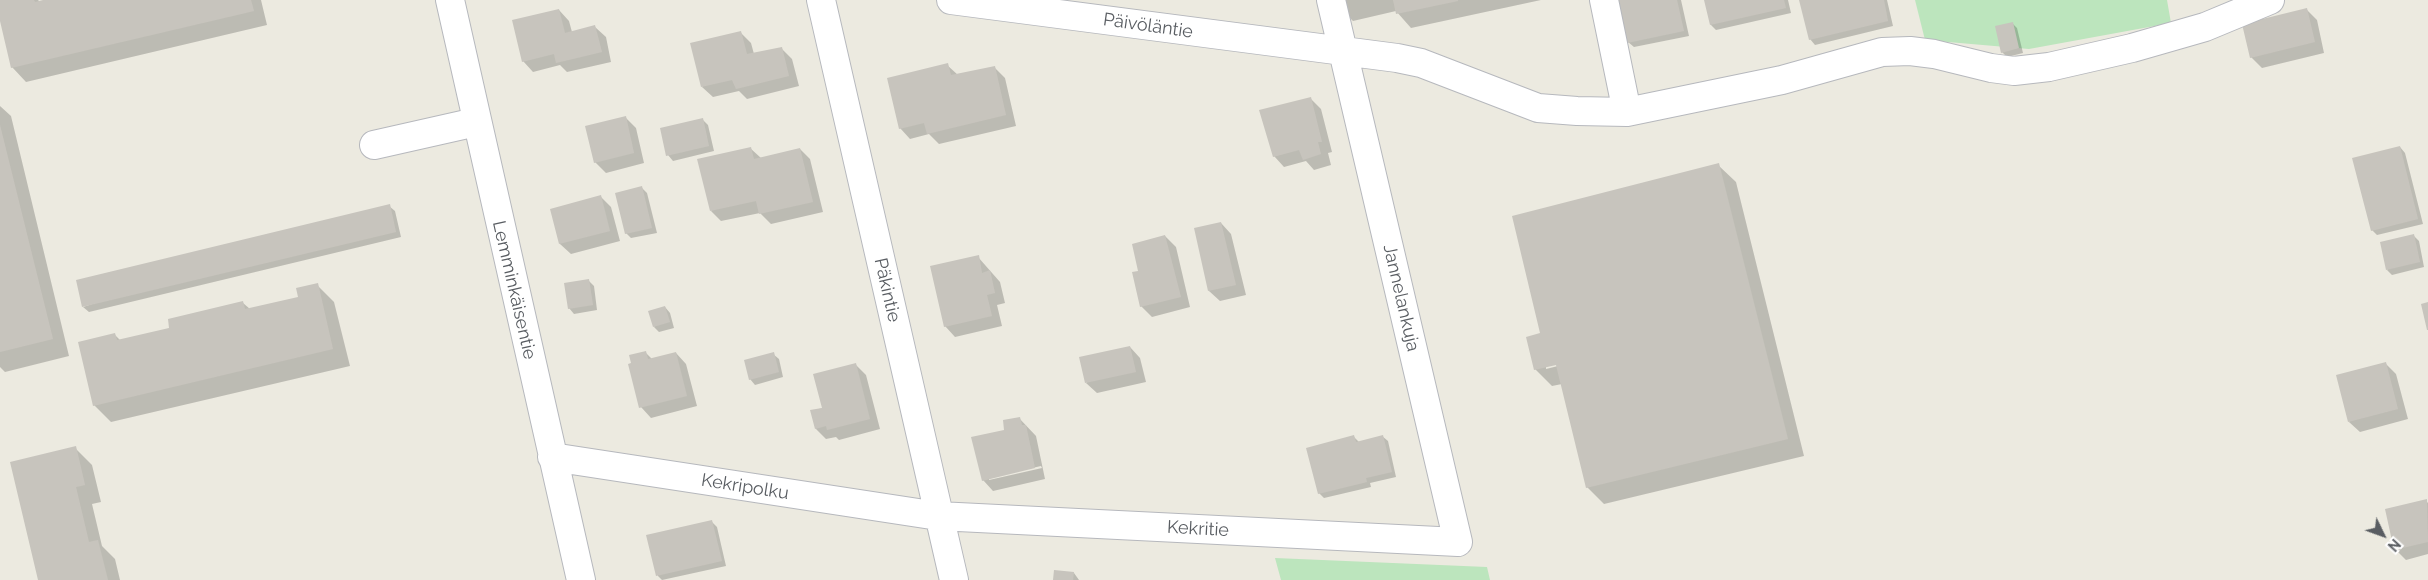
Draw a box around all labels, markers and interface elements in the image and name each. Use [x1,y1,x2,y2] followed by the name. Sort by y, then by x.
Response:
[1102,9,1194,43] street label: Päivöläntie
[488,218,540,362] street label: Lemminkäisentie
[1378,242,1424,354] street label: Jannelankuja
[869,256,905,324] street label: Päkintie
[700,469,790,505] street label: Kekripolku
[2358,510,2408,560] north arrow
[1167,517,1229,541] street label: Kekritie
[2385,536,2404,554] text: N

